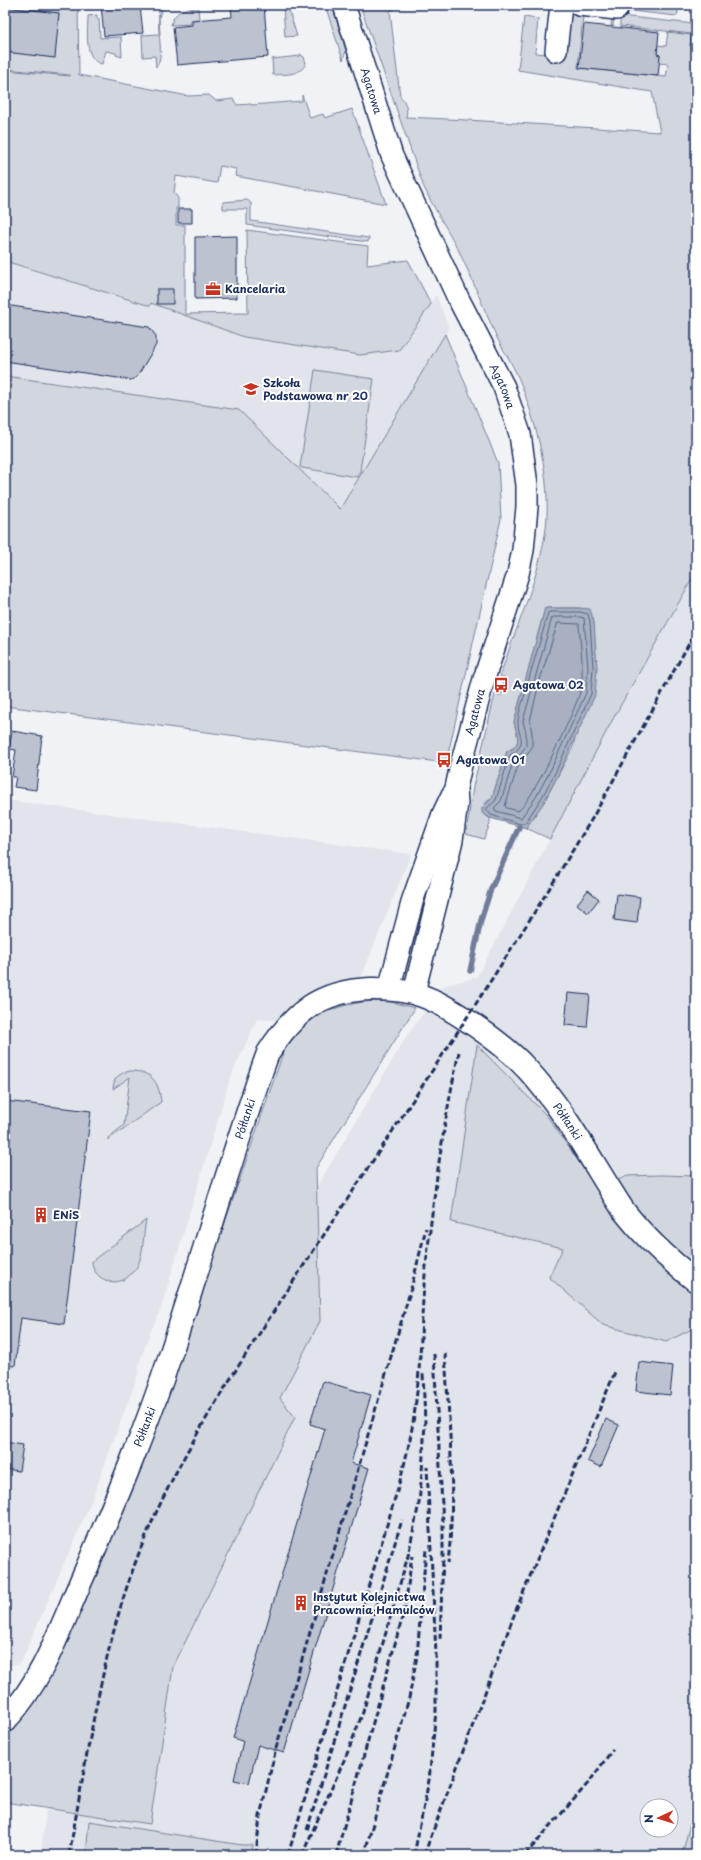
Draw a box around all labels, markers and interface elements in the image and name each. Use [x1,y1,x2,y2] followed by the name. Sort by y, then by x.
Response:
[356,65,387,116] street label: Agatowa
[204,280,222,298] office icon: Kancelaria
[225,280,286,297] place label: Kancelaria
[485,361,520,411] street label: Agatowa
[263,374,368,404] place label: Szkoła Podstawowa nr 20
[242,380,260,398] school or university icon: Szkoła Podstawowa nr 20
[492,676,510,694] bus stop icon: Agatowa 02
[513,676,584,693] place label: Agatowa 02
[460,686,489,737] street label: Agatowa
[435,751,453,769] bus stop icon: Agatowa 01
[456,751,525,768] place label: Agatowa 01
[230,1096,259,1141] street label: Półłanki
[549,1099,587,1143] street label: Półłanki
[32,1206,50,1224] building icon: ENiS
[53,1206,79,1223] place label: ENiS
[129,1404,160,1449] street label: Półłanki
[313,1588,435,1618] place label: Instytut Kolejnictwa Pracownia Hamulców
[292,1594,310,1612] building icon: Instytut Kolejnictwa Pracownia Hamulców
[639,1798,679,1838] north arrow
[640,1814,657,1824] text: N

